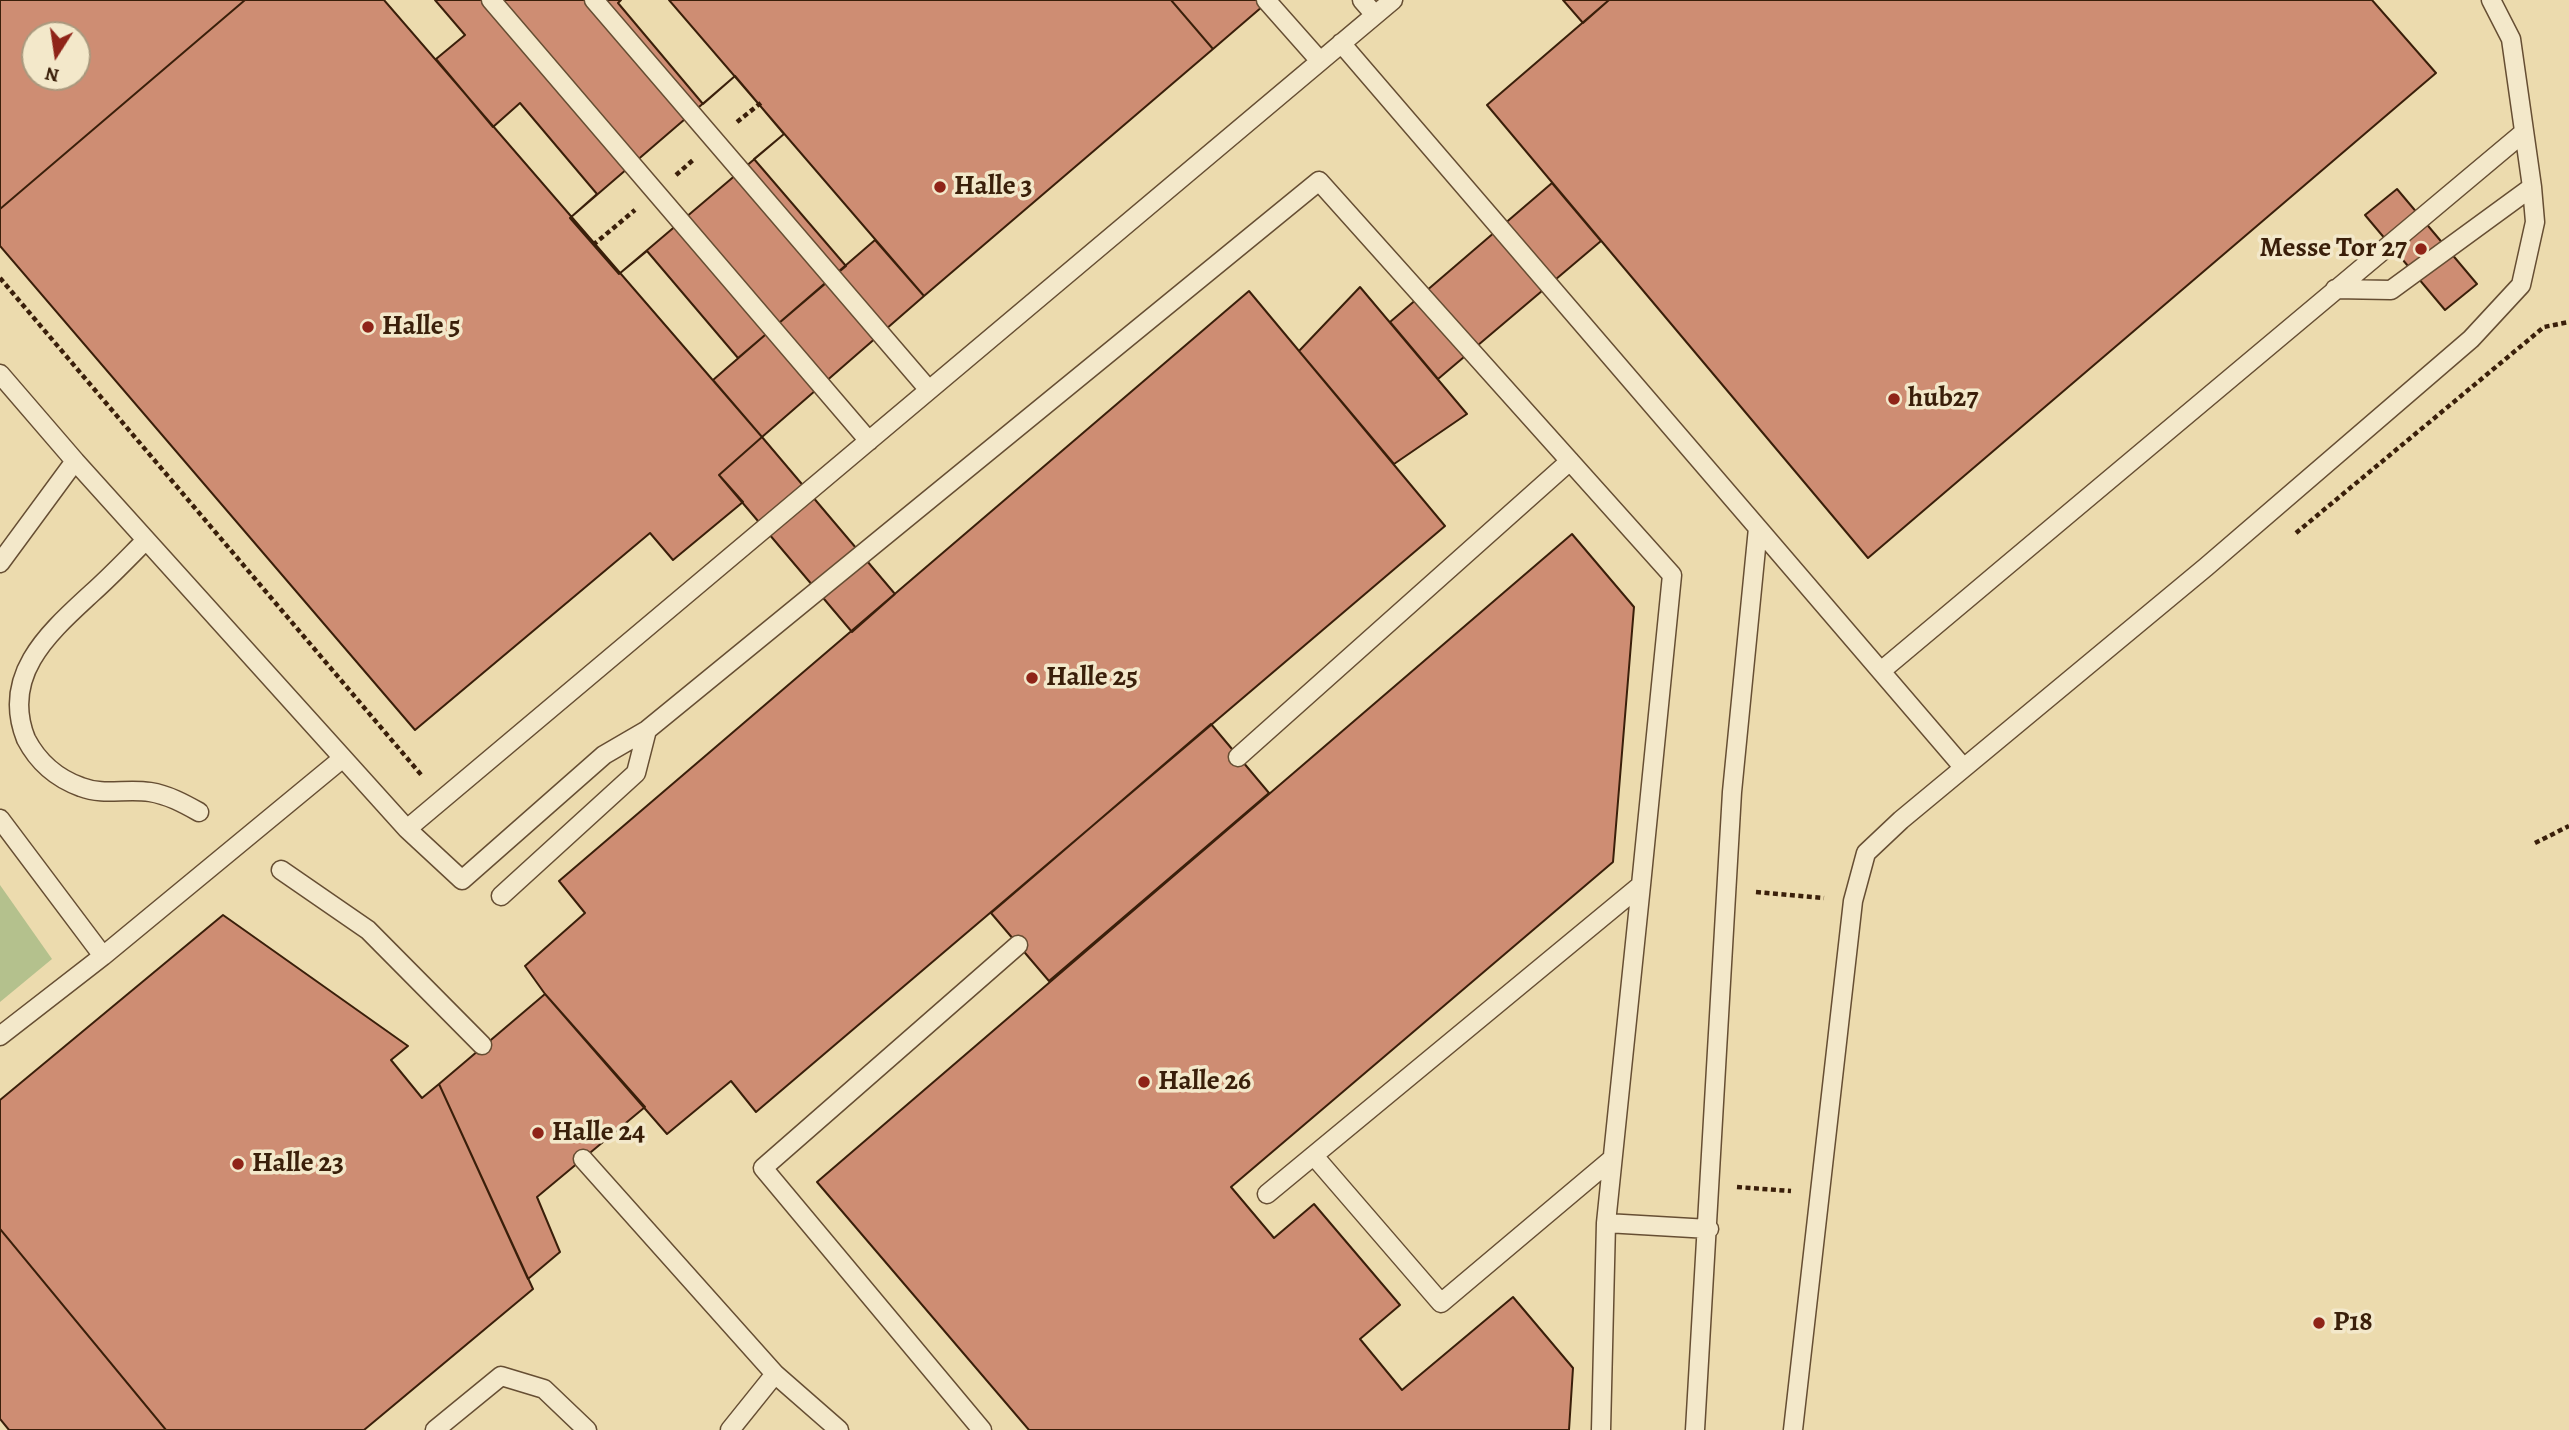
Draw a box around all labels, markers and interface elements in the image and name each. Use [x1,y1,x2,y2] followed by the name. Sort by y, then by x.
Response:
[21,21,91,91] north arrow
[43,60,62,89] text: N
[954,170,1033,204] place label: Halle 3
[932,179,948,195] marker: Halle 3
[2259,232,2407,266] place label: Messe Tor 27
[2413,241,2429,257] marker: Messe Tor 27
[382,310,460,344] place label: Halle 5
[360,319,376,335] marker: Halle 5
[1908,382,1978,416] place label: hub27
[1886,391,1902,407] marker: hub27
[1046,661,1138,695] place label: Halle 25
[1024,670,1040,686] marker: Halle 25
[1158,1065,1251,1099] place label: Halle 26
[1136,1074,1152,1090] marker: Halle 26
[552,1116,645,1150] place label: Halle 24
[530,1125,546,1141] marker: Halle 24
[252,1147,344,1181] place label: Halle 23
[230,1156,246,1172] marker: Halle 23
[2333,1306,2373,1340] place label: P18
[2311,1315,2327,1331] marker: P18

